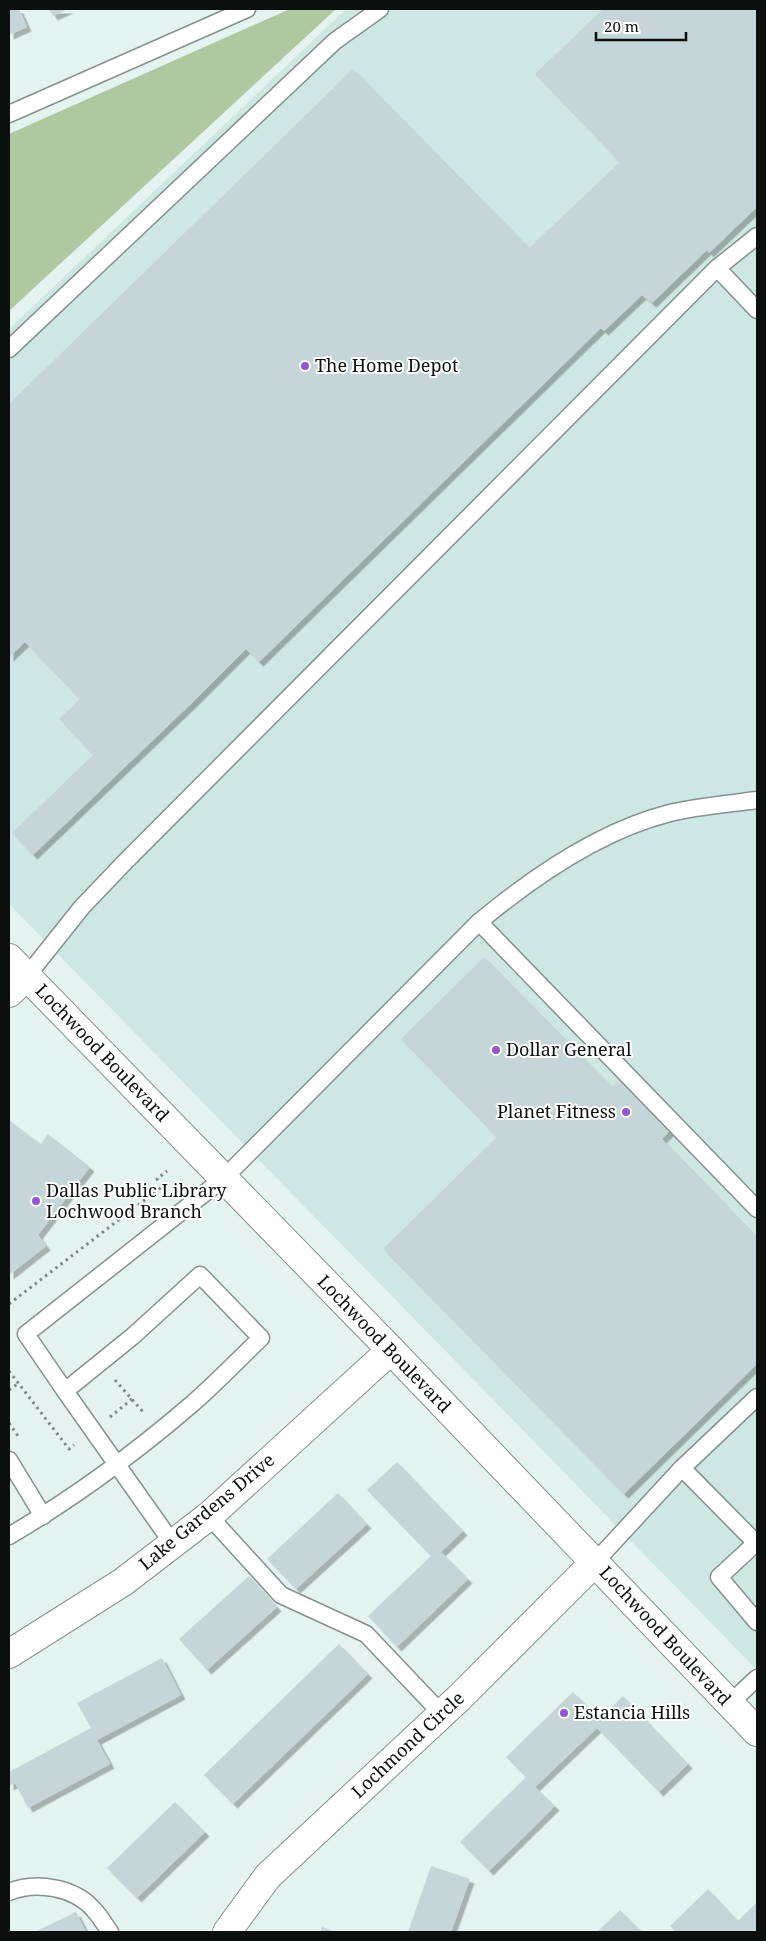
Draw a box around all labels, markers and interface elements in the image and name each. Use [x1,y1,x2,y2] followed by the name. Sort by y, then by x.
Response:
[596,10,686,42] scale bar
[604,16,639,36] text: 20 m
[315,353,458,377] place label: The Home Depot
[299,360,311,372] marker: The Home Depot
[31,978,175,1126] street label: Lochwood Boulevard
[506,1037,632,1061] place label: Dollar General
[490,1044,502,1056] marker: Dollar General
[497,1099,616,1123] place label: Planet Fitness
[620,1106,632,1118] marker: Planet Fitness
[46,1178,227,1223] place label: Dallas Public Library Lochwood Branch
[30,1195,42,1207] marker: Dallas Public Library Lochwood Branch
[313,1269,457,1417] street label: Lochwood Boulevard
[134,1447,279,1575] street label: Lake Gardens Drive
[595,1560,737,1710] street label: Lochwood Boulevard
[346,1686,469,1803] street label: Lochmond Circle
[574,1700,690,1724] place label: Estancia Hills
[558,1707,570,1719] marker: Estancia Hills

